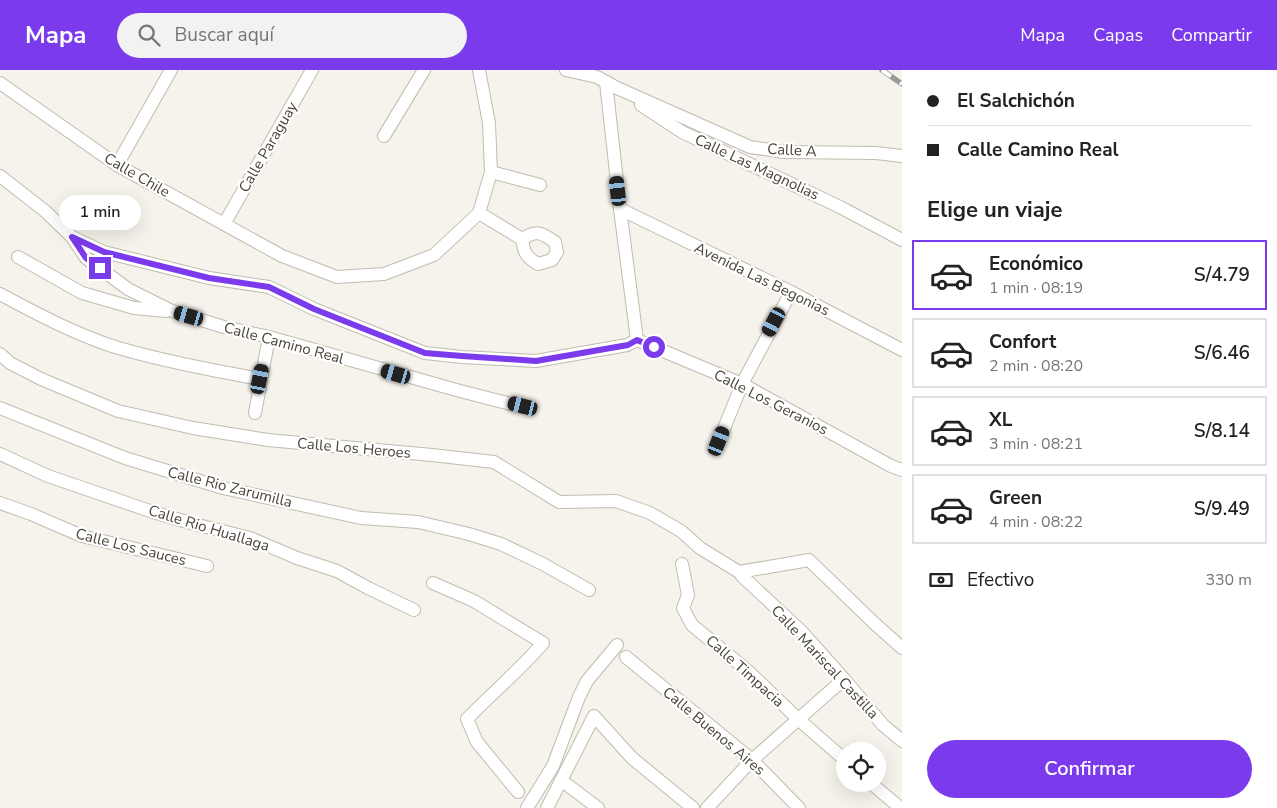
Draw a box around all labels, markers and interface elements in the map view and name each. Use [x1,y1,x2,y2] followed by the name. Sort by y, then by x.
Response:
[117,13,467,58] search box
[25,19,87,51] text: Mapa
[135,21,163,49] icon: search
[175,22,274,48] text: Buscar aquí
[1020,23,1065,47] text: Mapa
[1093,23,1143,47] text: Capas
[1171,23,1252,47] text: Compartir
[957,88,1075,114] text: El Salchichón
[234,98,302,196] street label: Calle Paraguay
[692,129,822,205] street label: Calle Las Magnolias
[957,137,1119,163] text: Calle Camino Real
[767,139,817,161] street label: Calle A
[100,148,174,202] street label: Calle Chile
[608,175,627,207] car
[927,195,1062,225] text: Elige un viaje
[59,196,141,230] callout: 1 min
[80,201,120,223] text: 1 min
[691,238,833,320] street label: Avenida Las Begonias
[989,251,1083,277] text: Económico
[929,253,974,298] icon: car
[89,257,111,279] route end
[1194,262,1250,288] text: S/4.79
[989,277,1083,299] text: 1 min · 08:19
[172,305,205,327] car
[760,305,787,339] car
[222,317,347,369] street label: Calle Camino Real
[989,329,1056,355] text: Confort
[929,331,974,376] icon: car
[643,336,665,358] route start
[1194,340,1250,366] text: S/6.46
[989,355,1083,377] text: 2 min · 08:20
[249,363,270,395] car
[379,363,412,385] car
[711,365,831,439] street label: Calle Los Geranios
[506,395,539,417] car
[989,407,1012,433] text: XL
[929,409,974,454] icon: car
[1194,418,1250,444] text: S/8.14
[706,424,731,458] car
[296,433,412,463] street label: Calle Los Heroes
[989,433,1083,455] text: 3 min · 08:21
[166,462,294,512] street label: Calle Rio Zarumilla
[989,485,1042,511] text: Green
[929,487,974,532] icon: car
[1194,496,1250,522] text: S/9.49
[146,500,272,556] street label: Calle Rio Huallaga
[989,511,1083,533] text: 4 min · 08:22
[74,524,188,570] street label: Calle Los Sauces
[927,566,955,594] icon: cash
[967,567,1034,593] text: Efectivo
[1205,569,1252,591] text: 330 m
[767,601,883,723] street label: Calle Mariscal Castilla
[702,630,788,712] street label: Calle Timpacia
[659,682,769,780] street label: Calle Buenos Aires
[927,740,1252,798] button: Confirmar
[836,742,886,792] map controls
[836,742,886,792] button: locate

